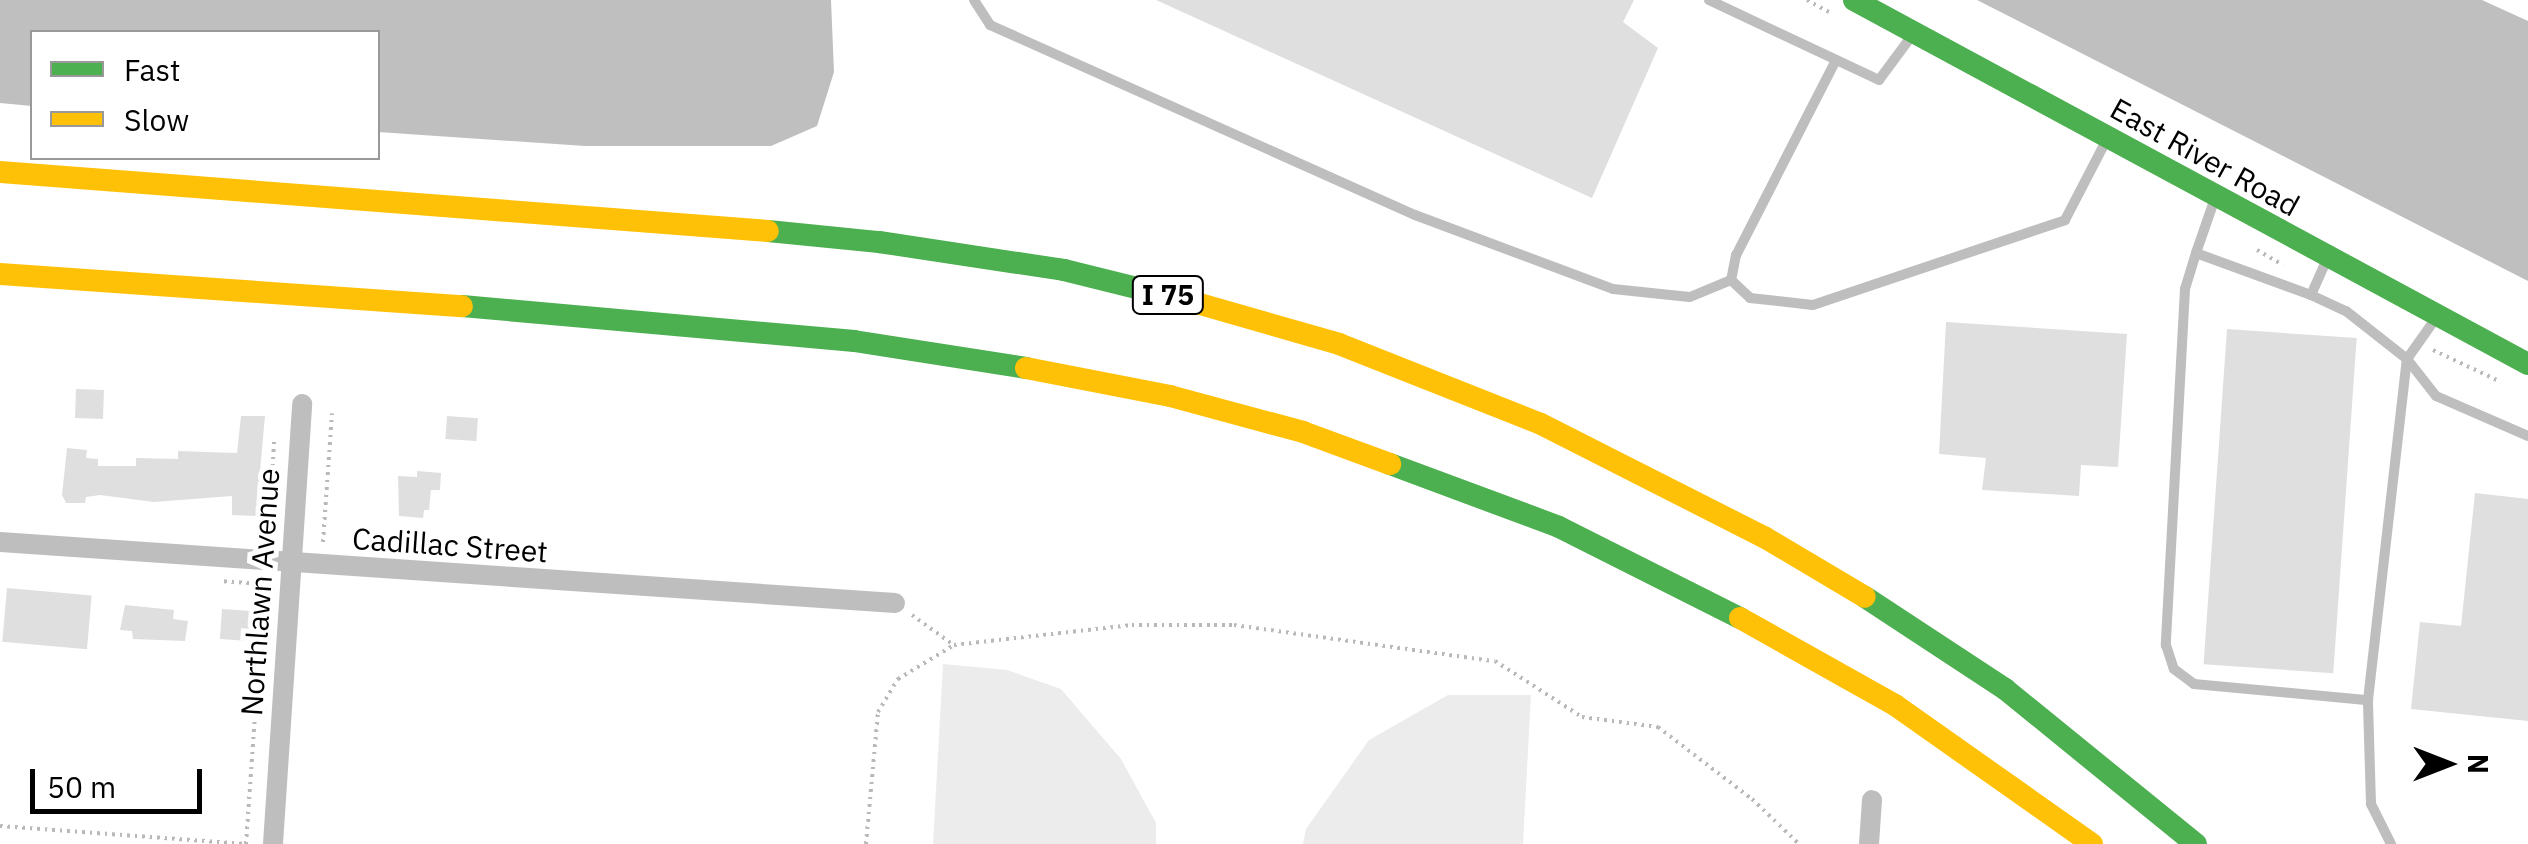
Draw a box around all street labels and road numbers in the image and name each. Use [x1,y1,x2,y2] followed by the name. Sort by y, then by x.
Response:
[2104,90,2306,224] street label: East River Road
[1130,272,1206,318] road number: I 75
[233,467,287,717] street label: Northlawn Avenue
[351,520,549,570] street label: Cadillac Street

